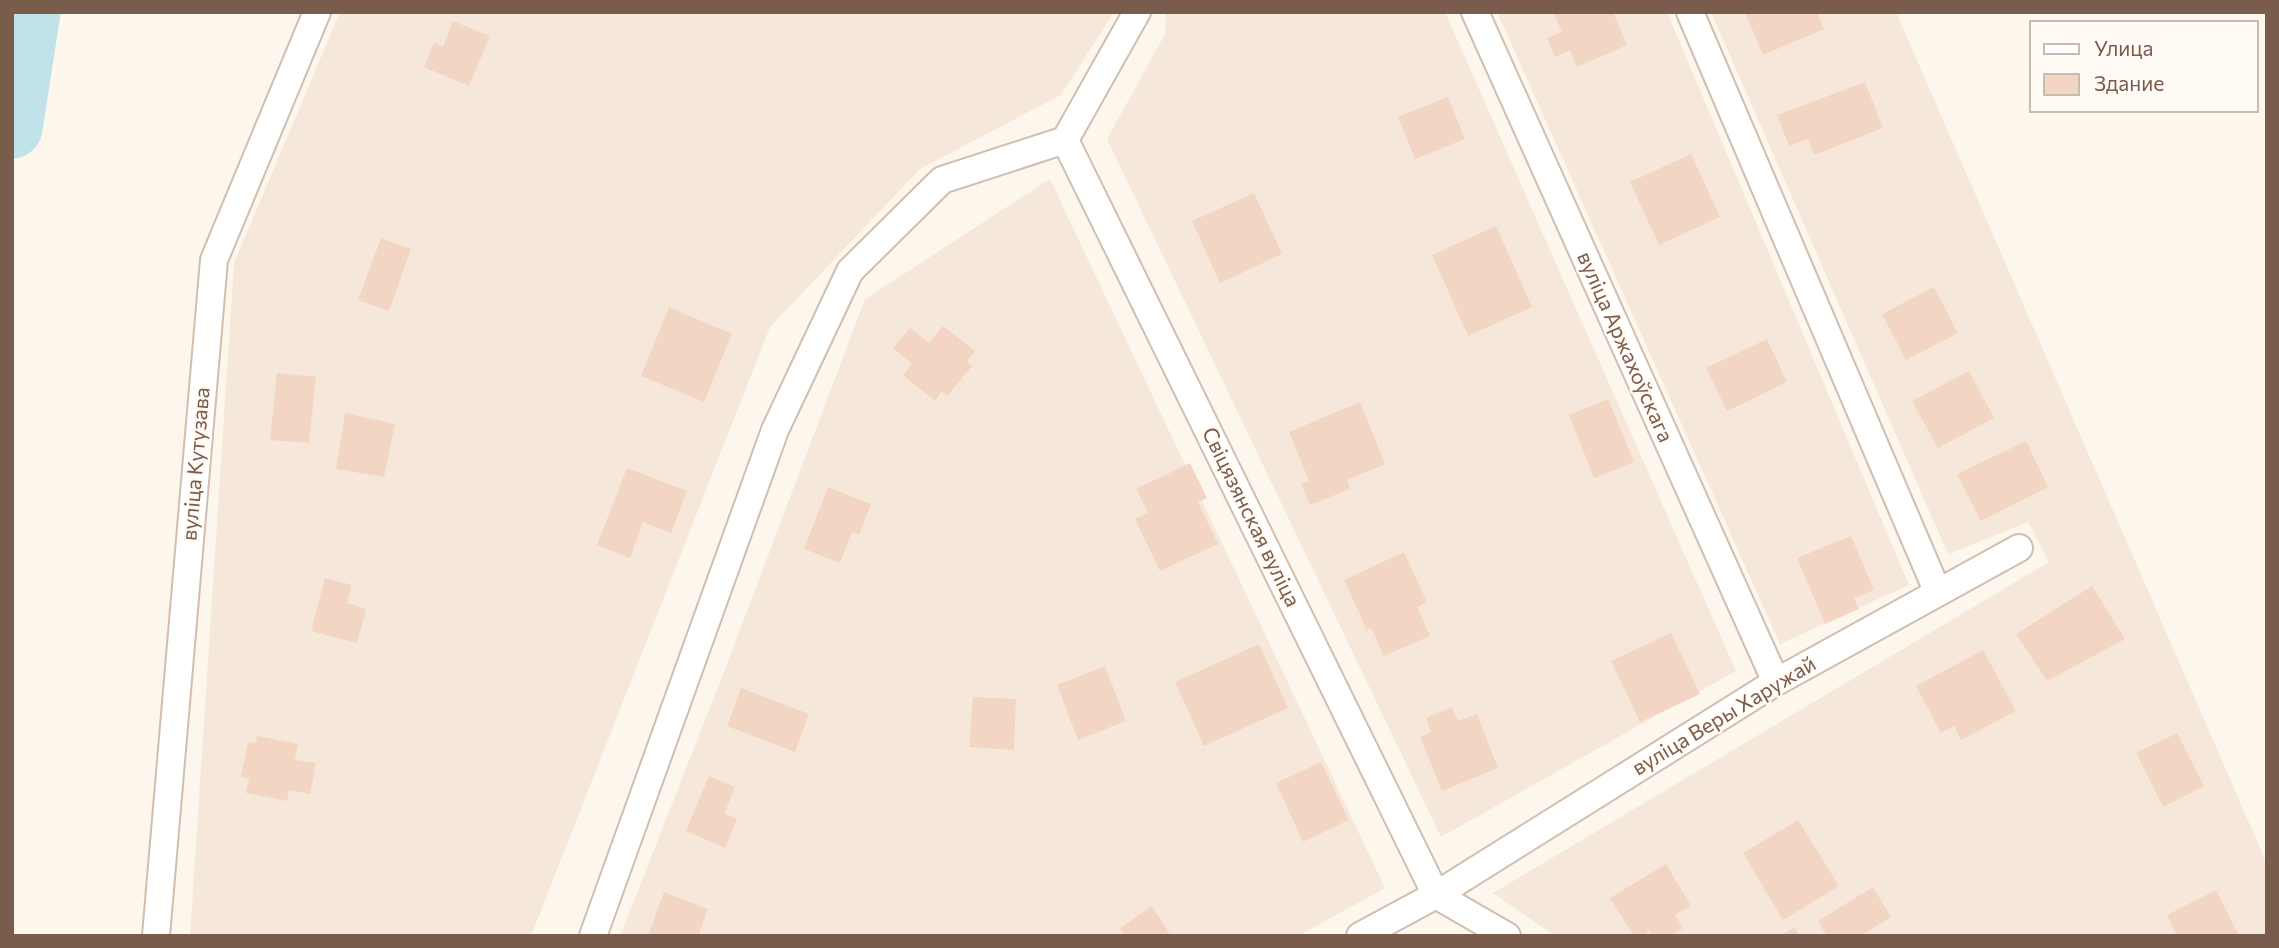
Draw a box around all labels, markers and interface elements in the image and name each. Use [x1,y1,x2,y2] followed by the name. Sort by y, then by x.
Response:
[2030,21,2258,112] legend
[2094,35,2153,60] text: Улица
[2094,70,2164,95] text: Здание
[1573,247,1680,445] street label: вуліца Аржахоўскага
[175,386,214,542] street label: вуліца Кутузава
[1198,422,1307,610] street label: Свіцязянская вуліца
[1627,650,1820,779] street label: вуліца Веры Харужай

